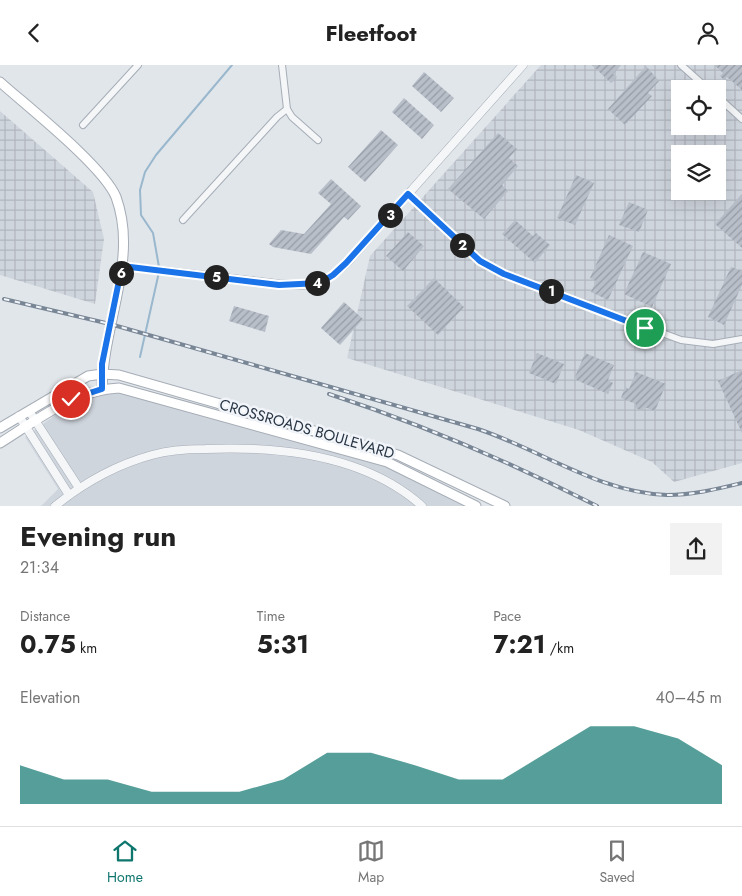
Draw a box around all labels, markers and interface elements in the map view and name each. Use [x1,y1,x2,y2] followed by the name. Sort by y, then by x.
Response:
[326,17,416,49] text: Fleetfoot
[20,19,48,47] icon: back
[694,19,722,47] icon: person
[671,80,726,200] map controls
[671,80,726,135] button: locate
[671,145,726,200] button: layers
[378,203,402,227] pin: 3
[386,205,395,225] text: 3
[450,233,474,257] pin: 2
[458,235,467,255] text: 2
[108,261,134,285] pin: 6
[117,263,126,283] text: 6
[204,265,228,289] pin: 5
[212,267,221,287] text: 5
[304,271,330,295] pin: 4
[313,273,322,293] text: 4
[538,279,564,303] pin: 1
[548,281,555,301] text: 1
[624,307,666,349] pin
[631,314,659,342] icon: arrive
[50,378,92,420] pin
[57,385,85,413] icon: check
[217,393,397,465] street label: CROSSROADS BOULEVARD
[20,516,176,557] text: Evening run
[670,523,722,575] button: share
[20,556,59,579] text: 21:34
[20,606,70,626] text: Distance
[257,606,285,626] text: Time
[493,606,521,626] text: Pace
[20,626,76,662] text: 0.75
[257,626,309,662] text: 5:31
[493,626,546,662] text: 7:21
[76,638,97,658] text: km
[546,638,574,658] text: /km
[20,686,80,709] text: Elevation
[656,686,722,709] text: 40–45 m
[107,837,143,887] tab: Home
[357,837,385,887] tab: Map
[599,837,635,887] tab: Saved

